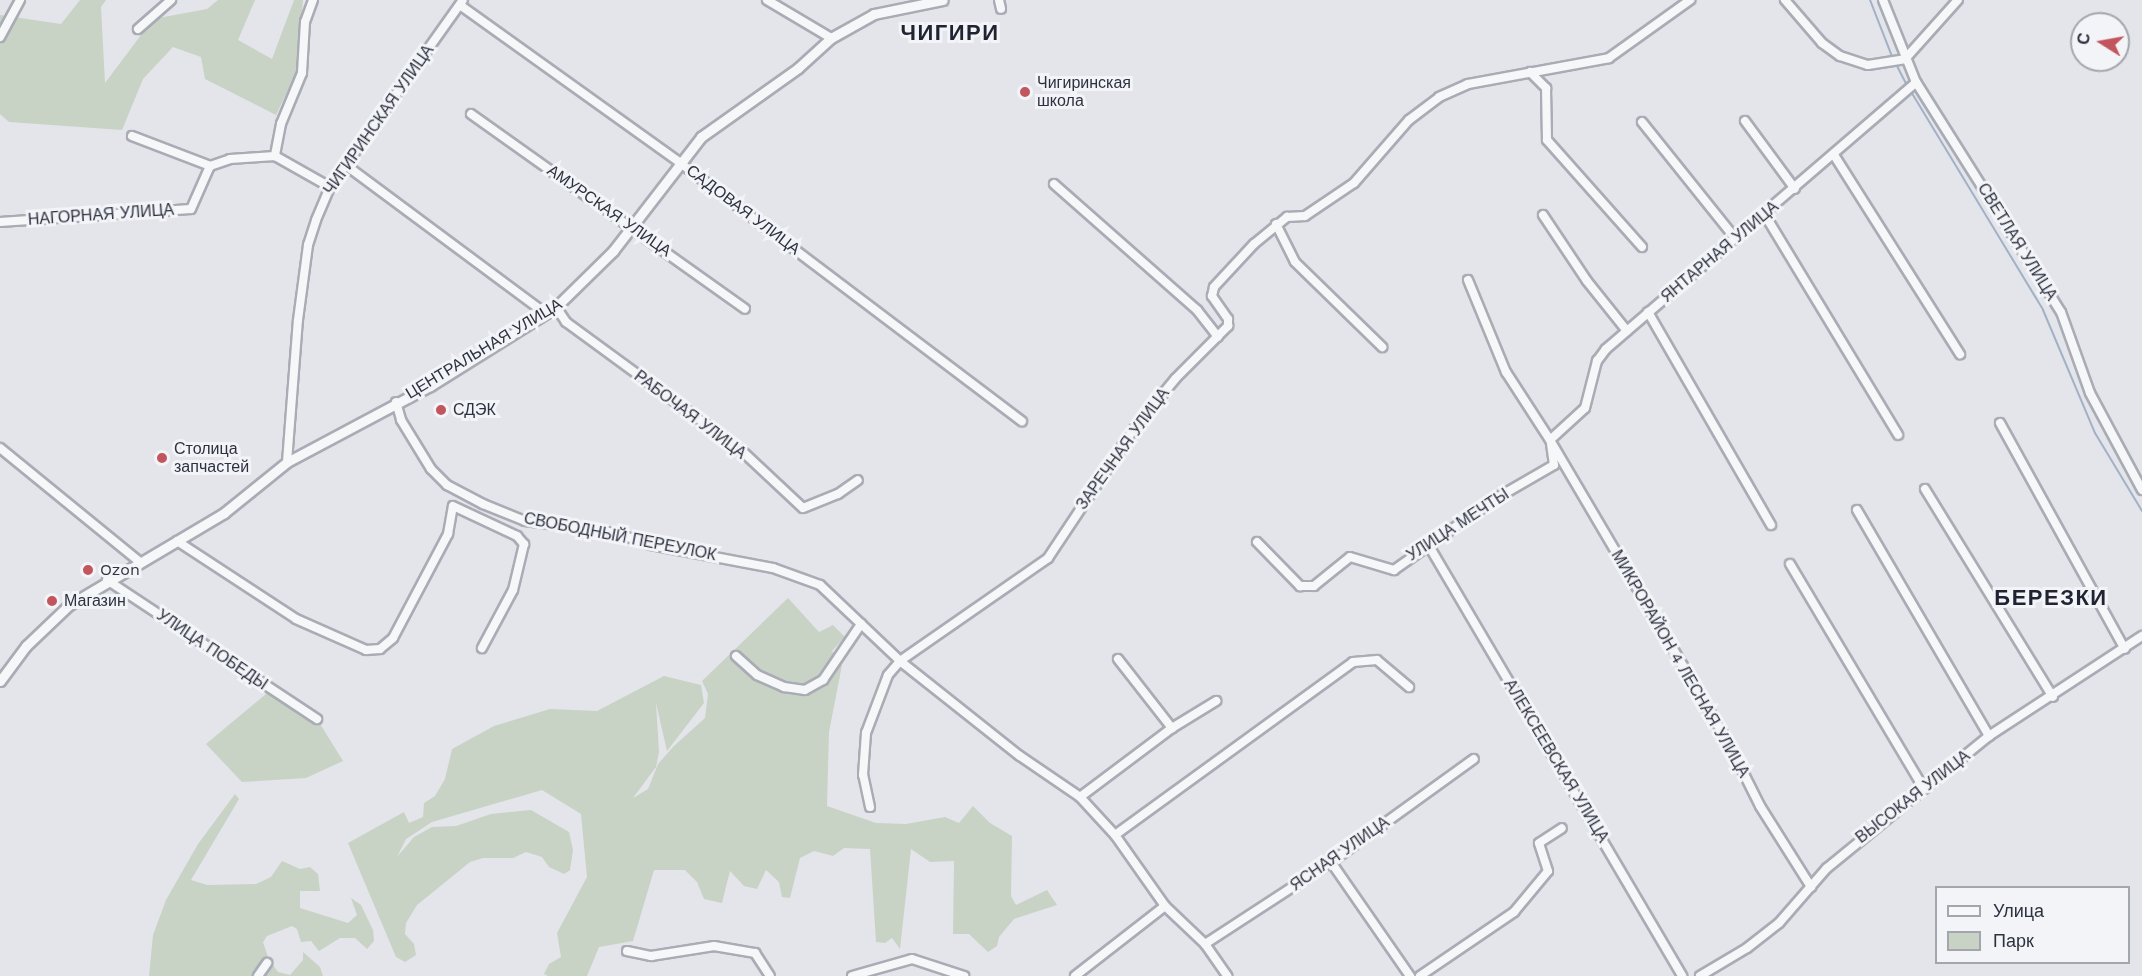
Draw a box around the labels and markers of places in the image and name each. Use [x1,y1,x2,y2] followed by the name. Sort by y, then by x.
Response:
[1037,73,1131,111] place label: Чигиринская школа
[1018,85,1032,99] marker: Чигиринская школа
[453,400,496,420] place label: СДЭК
[434,403,448,417] marker: СДЭК
[174,439,249,477] place label: Столица запчастей
[155,451,169,465] marker: Столица запчастей
[100,560,140,580] place label: Ozon
[81,563,95,577] marker: Ozon
[64,591,126,611] place label: Магазин
[45,594,59,608] marker: Магазин

